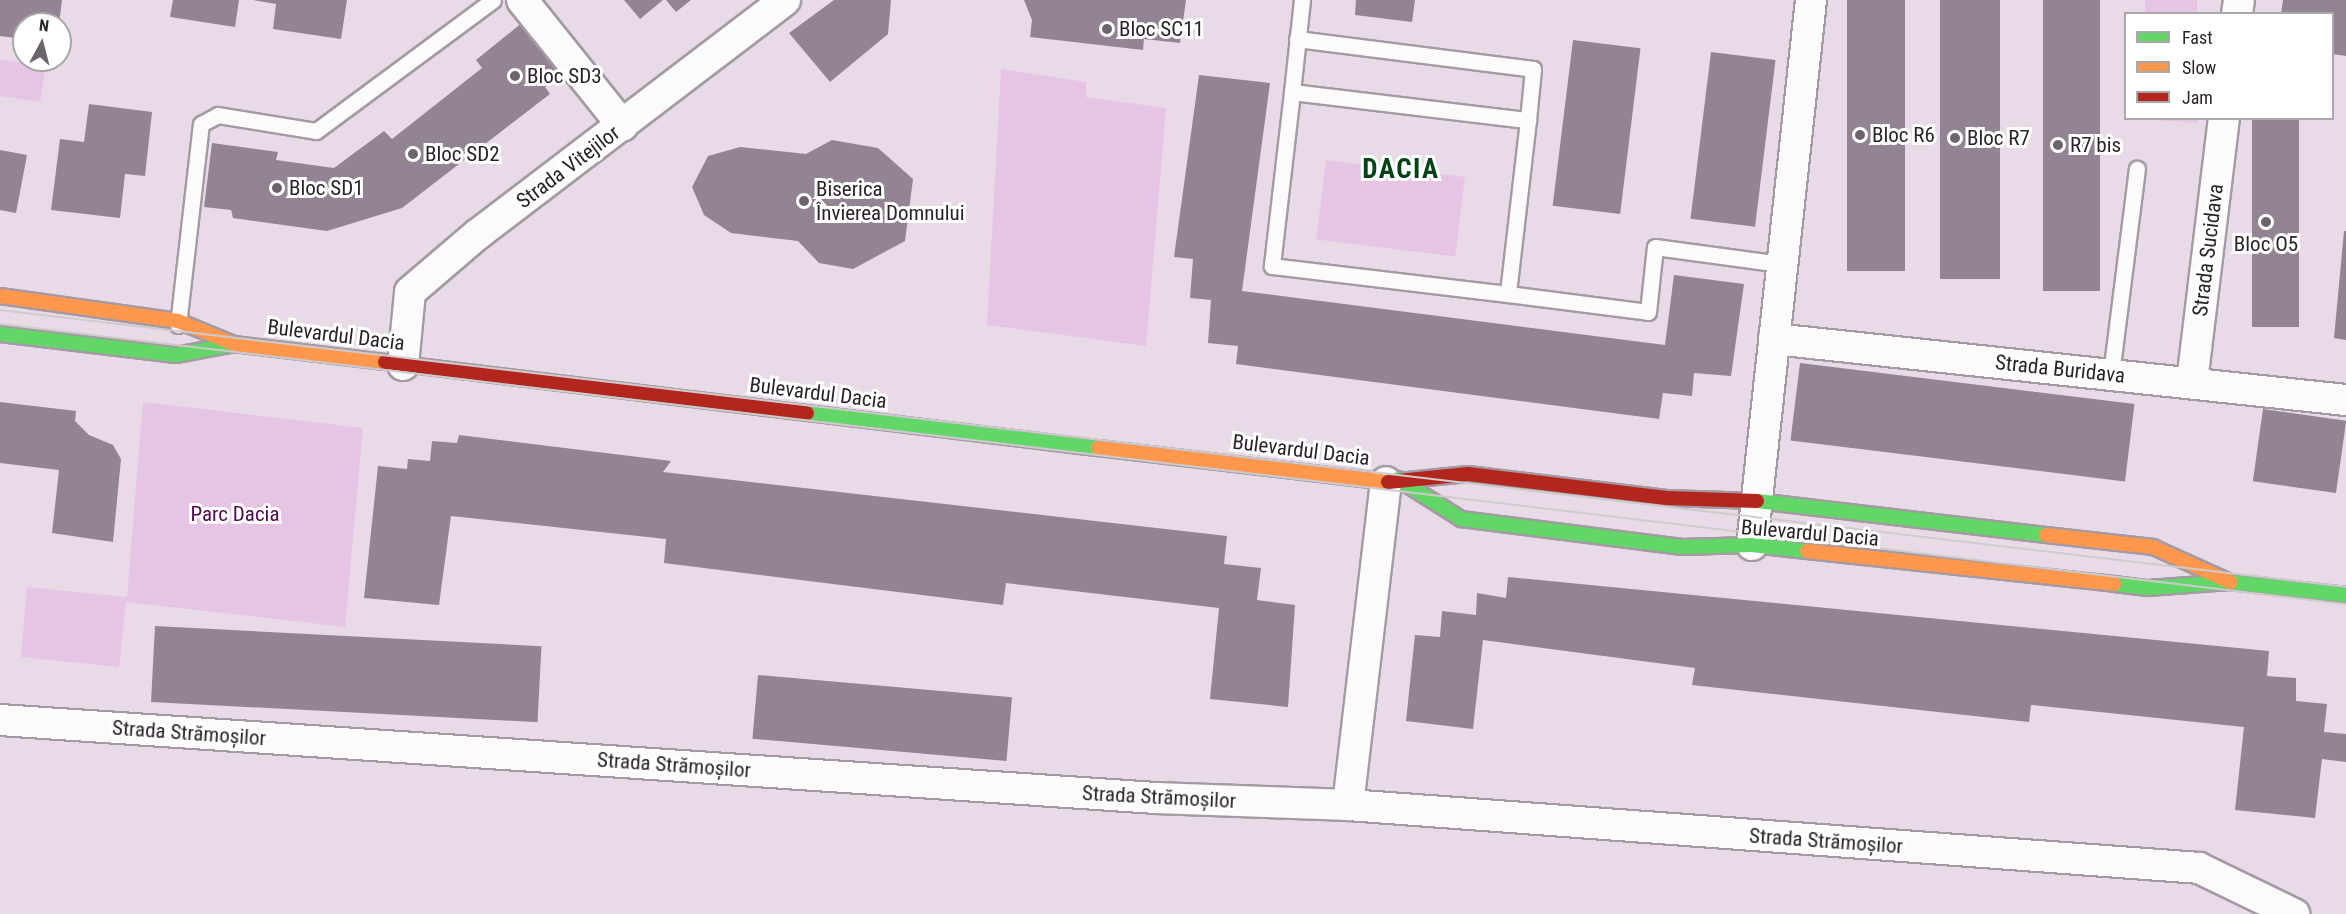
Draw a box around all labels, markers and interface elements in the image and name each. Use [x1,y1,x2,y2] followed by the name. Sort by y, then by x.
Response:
[12,12,72,72] north arrow
[2124,12,2334,120] legend
[38,16,50,36] text: N
[1119,16,1204,42] place label: Bloc SC11
[1100,22,1114,36] marker: Bloc SC11
[2182,27,2213,48] text: Fast
[2182,57,2216,78] text: Slow
[527,63,602,89] place label: Bloc SD3
[508,69,522,83] marker: Bloc SD3
[2182,87,2213,108] text: Jam
[512,120,624,214] street label: Strada Vitejilor
[1872,122,1935,148] place label: Bloc R6
[1967,125,2030,151] place label: Bloc R7
[1853,128,1867,142] marker: Bloc R6
[1948,131,1962,145] marker: Bloc R7
[2070,132,2121,158] place label: R7 bis
[2051,138,2065,152] marker: R7 bis
[425,141,500,167] place label: Bloc SD2
[406,147,420,161] marker: Bloc SD2
[1362,154,1440,186] district label: DACIA
[289,175,364,201] place label: Bloc SD1
[816,176,964,226] place label: Biserica Învierea Domnului
[270,181,284,195] marker: Bloc SD1
[2187,182,2229,318] street label: Strada Sucidava
[797,194,811,208] marker: Biserica Învierea Domnului
[2259,215,2273,229] marker: Bloc O5
[2234,231,2298,257] place label: Bloc O5
[266,314,406,356] street label: Bulevardul Dacia
[1994,350,2126,388] street label: Strada Buridava
[748,372,888,414] street label: Bulevardul Dacia
[1231,429,1371,471] street label: Bulevardul Dacia
[191,501,279,527] park label: Parc Dacia
[1740,514,1880,552] street label: Bulevardul Dacia
[111,715,267,751] street label: Strada Strămoșilor
[596,747,752,783] street label: Strada Strămoșilor
[1081,780,1237,814] street label: Strada Strămoșilor
[1748,823,1904,859] street label: Strada Strămoșilor

